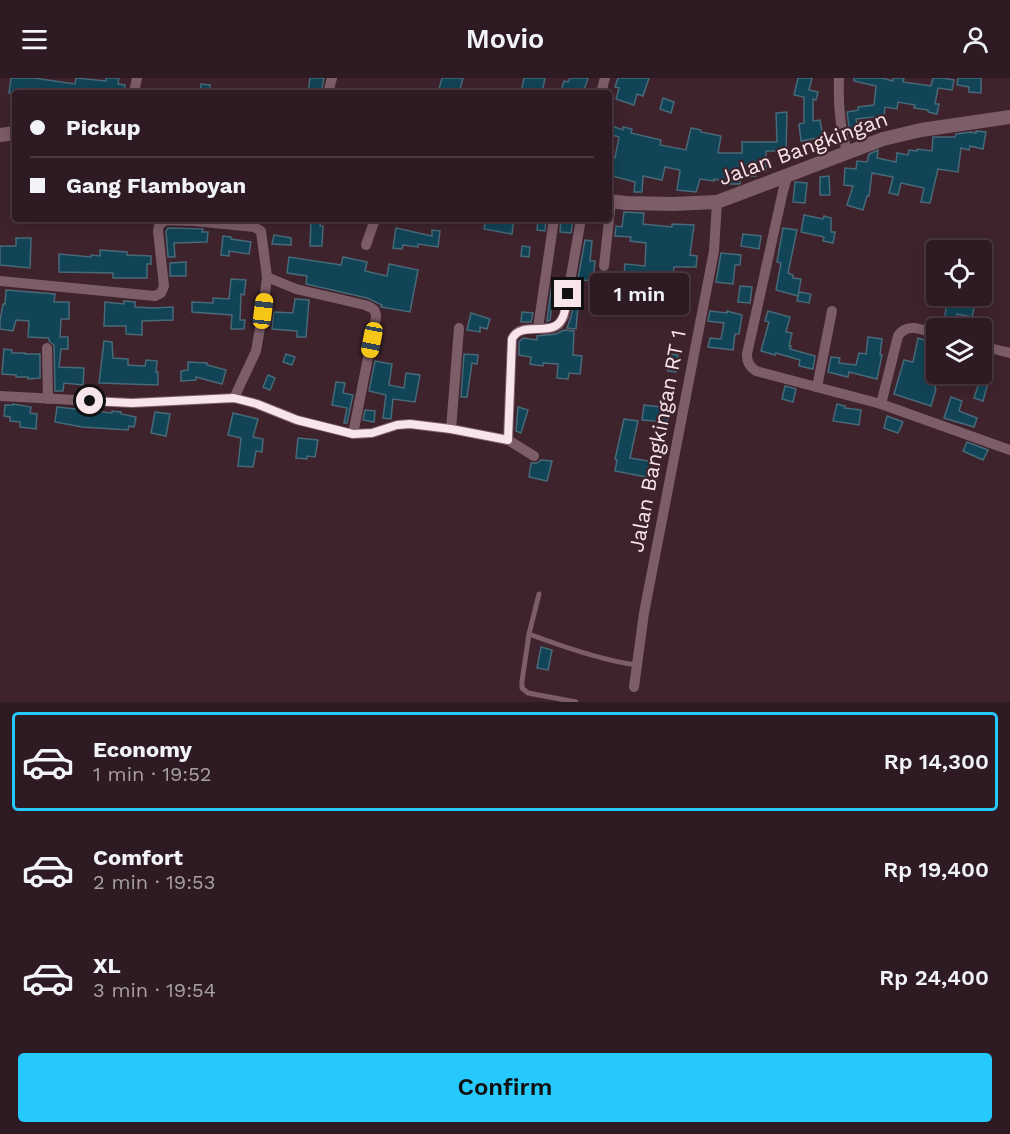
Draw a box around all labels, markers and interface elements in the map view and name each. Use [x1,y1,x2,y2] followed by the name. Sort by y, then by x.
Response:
[18,23,51,56] icon: menu
[466,23,544,55] text: Movio
[959,23,992,56] icon: person
[715,106,891,190] street label: Jalan Bangkingan
[66,115,141,140] text: Pickup
[66,173,246,198] text: Gang Flamboyan
[926,240,992,384] map controls
[926,240,992,306] button: locate
[589,273,688,315] callout: 1 min
[554,280,581,307] route end
[614,282,665,306] text: 1 min
[252,292,274,330] car
[926,318,992,384] button: layers
[360,321,384,359] car
[623,328,691,554] street label: Jalan Bangkingan RT 1
[76,387,103,414] route start
[21,735,75,789] icon: car
[93,737,192,762] text: Economy
[884,749,989,774] text: Rp 14,300
[93,762,212,786] text: 1 min · 19:52
[21,843,75,897] icon: car
[93,845,183,870] text: Comfort
[883,857,989,882] text: Rp 19,400
[93,870,215,894] text: 2 min · 19:53
[21,951,75,1005] icon: car
[93,953,121,978] text: XL
[879,965,989,990] text: Rp 24,400
[93,978,216,1002] text: 3 min · 19:54
[18,1053,992,1122] button: Confirm

